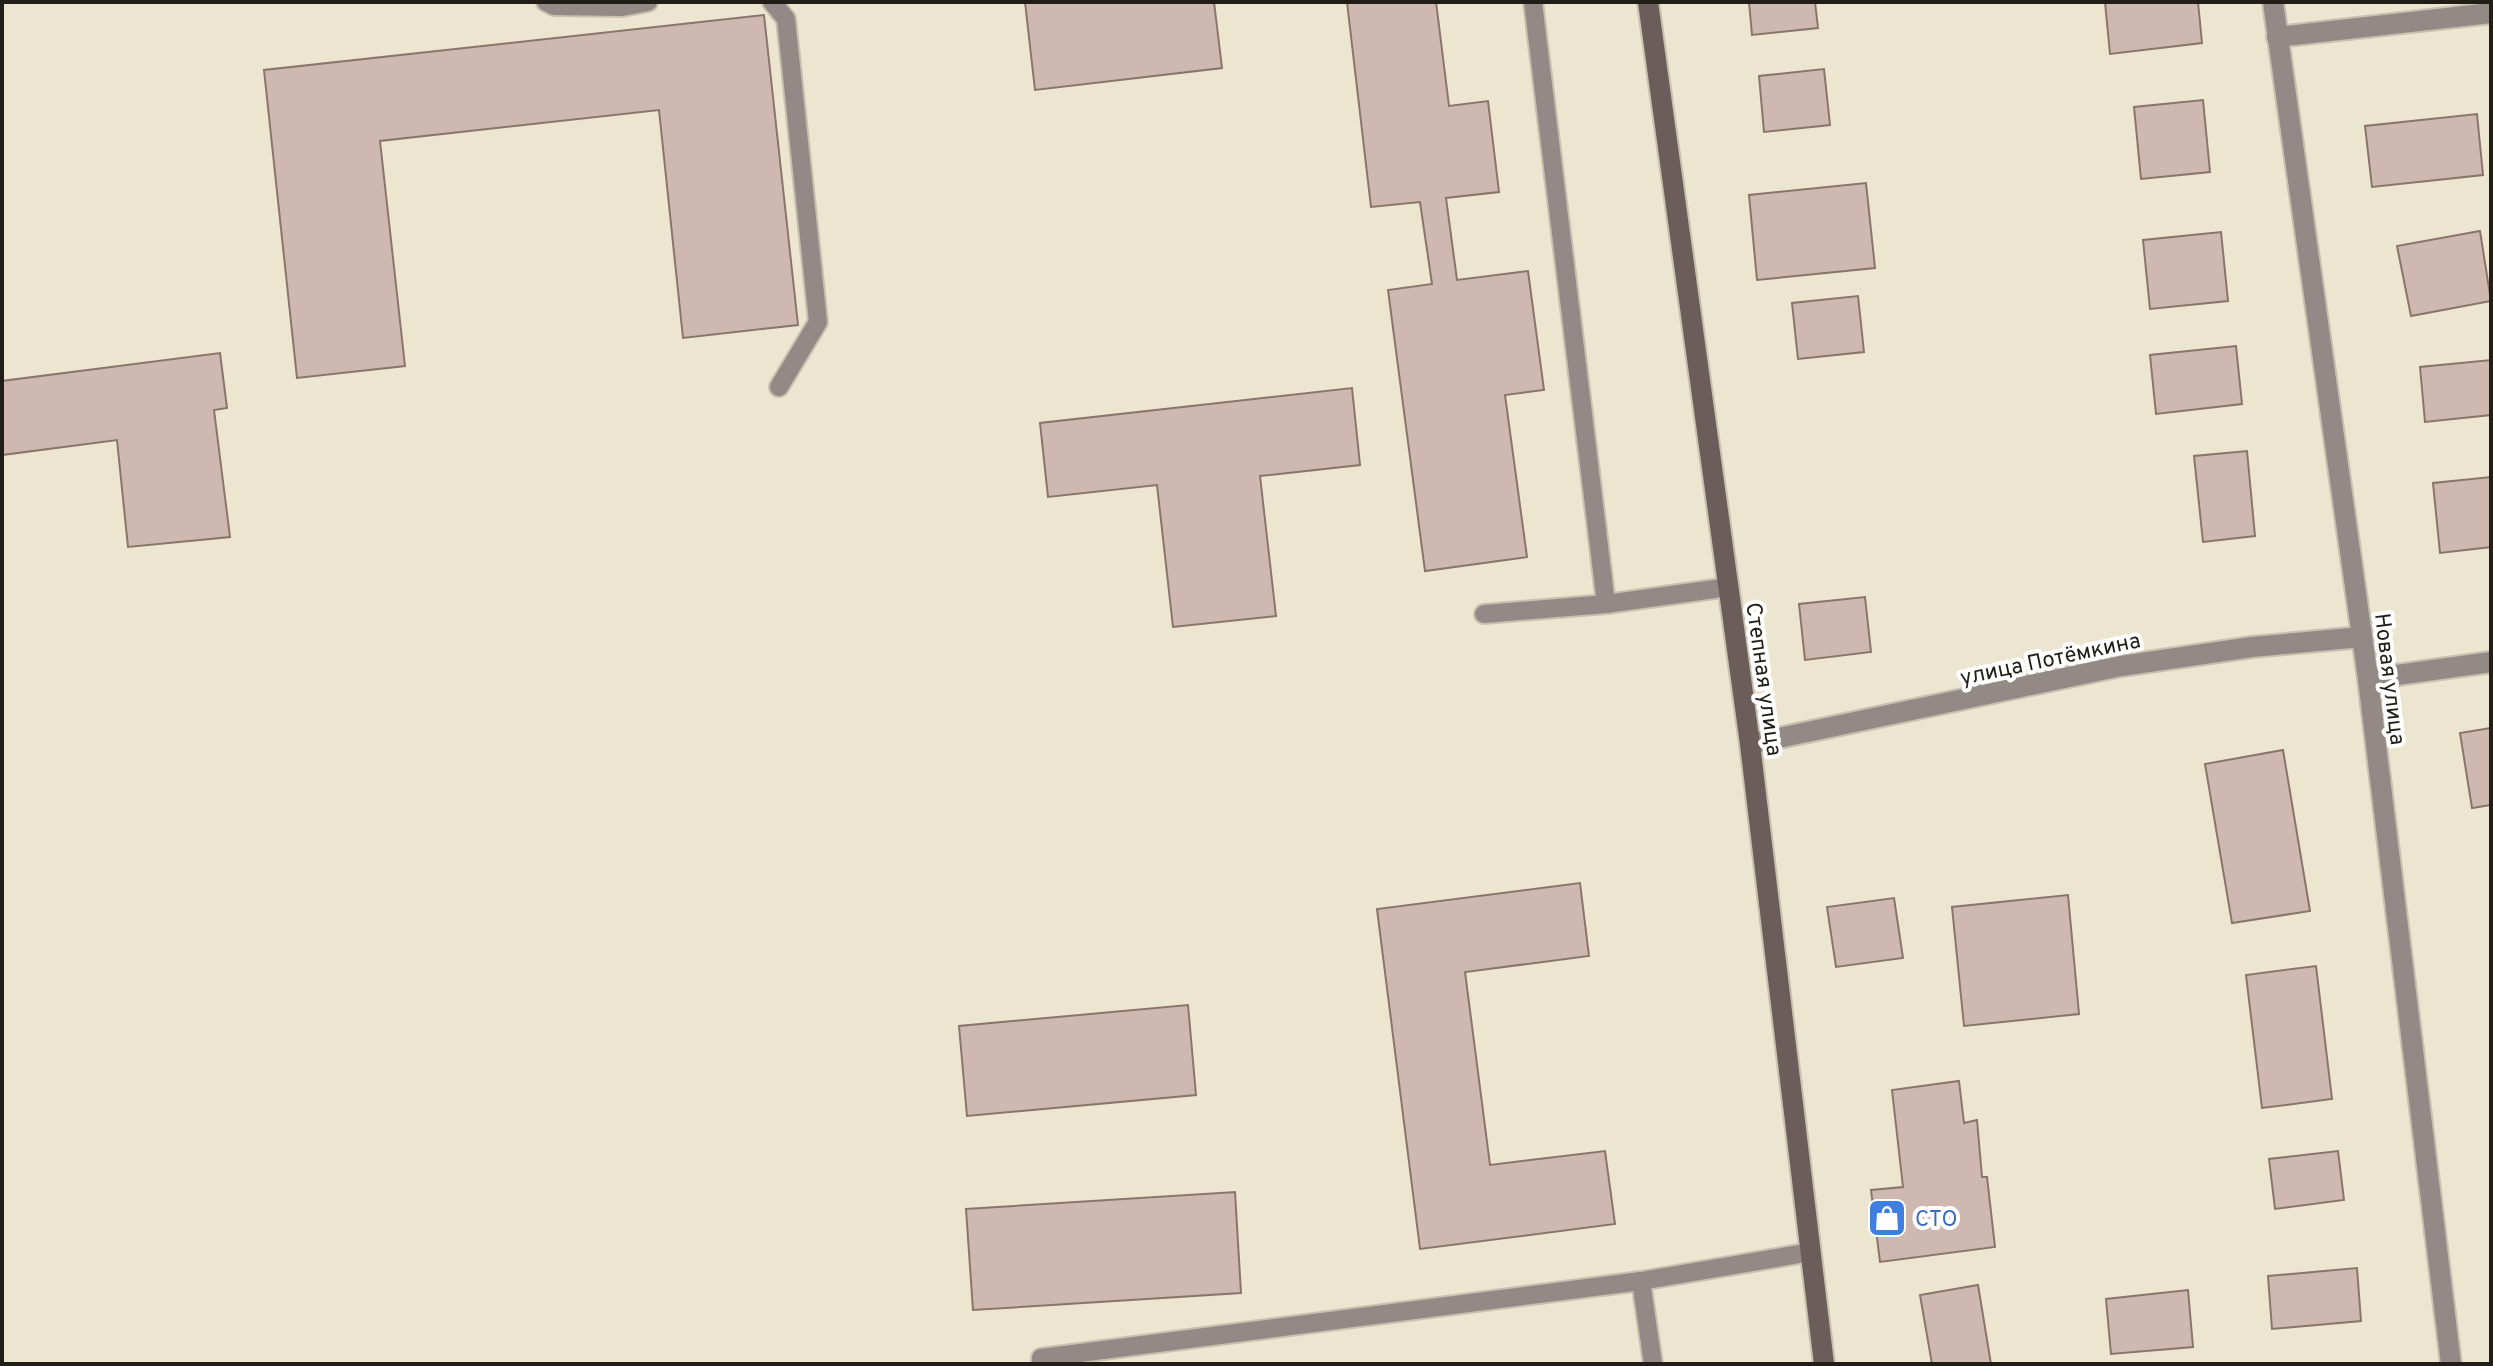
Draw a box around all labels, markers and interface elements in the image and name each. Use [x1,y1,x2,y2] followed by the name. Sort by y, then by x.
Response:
[1738,601,1787,758] street label: Степная улица
[2367,612,2410,747] street label: Новая улица
[1958,628,2143,693] street label: улица Потёмкина
[1866,1197,1908,1239] shop icon: СТО
[1915,1207,1958,1234] place label: СТО

